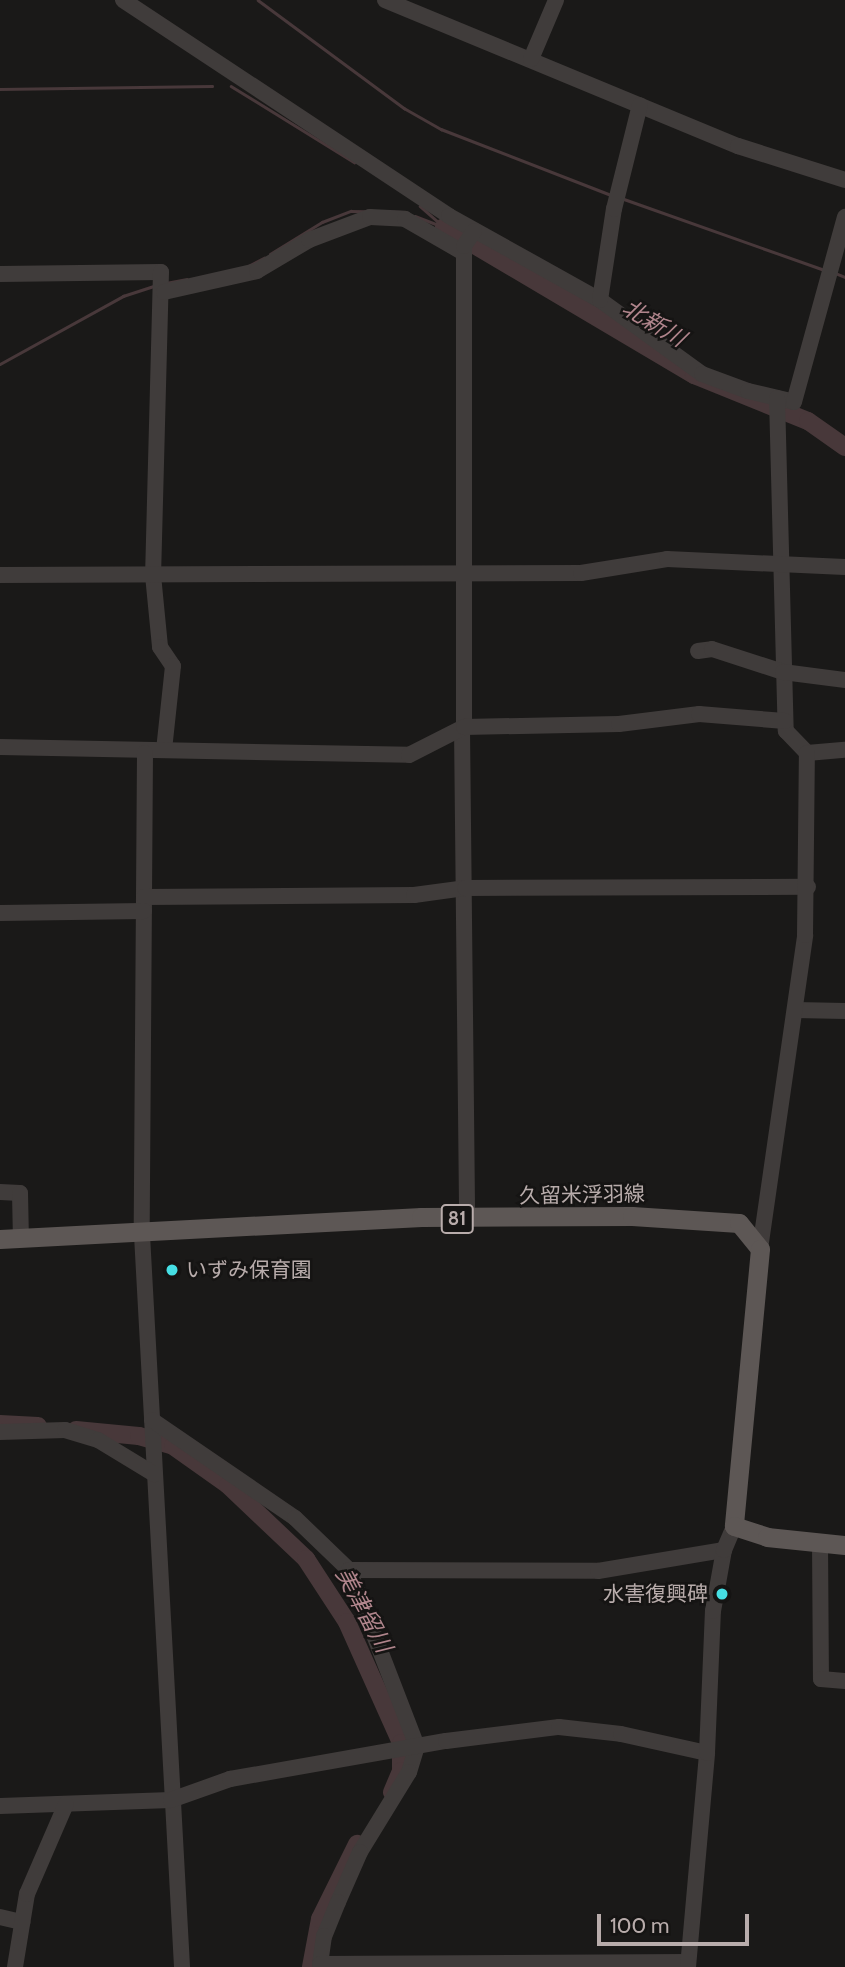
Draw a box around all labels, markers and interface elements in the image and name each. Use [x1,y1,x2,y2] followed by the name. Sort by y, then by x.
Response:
[617,293,691,353] water label: 北新川
[519,1181,645,1209] street label: 久留米浮羽線
[440,1204,475,1234] road number: 81
[186,1257,312,1283] place label: いずみ保育園
[164,1262,180,1278] marker: いずみ保育園
[330,1563,398,1657] water label: 美津留川
[603,1581,708,1607] place label: 水害復興碑
[714,1586,730,1602] marker: 水害復興碑
[600,1900,752,1944] scale bar
[610,1913,669,1938] text: 100 m

